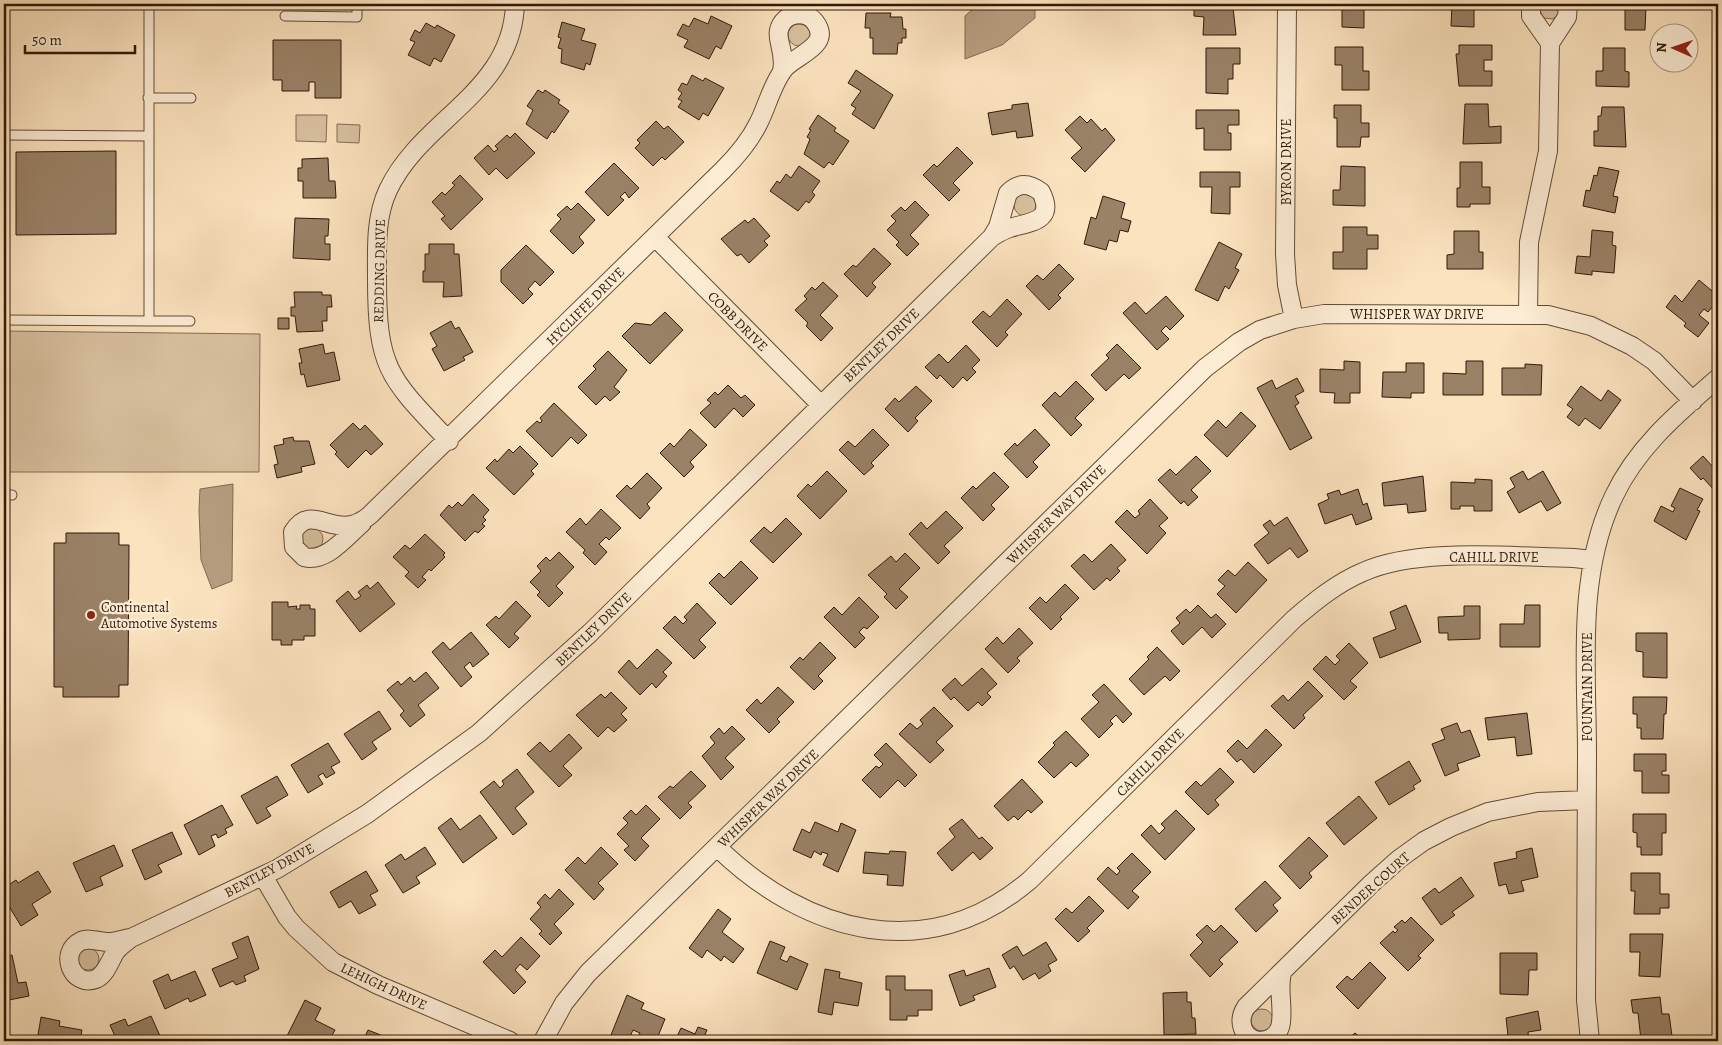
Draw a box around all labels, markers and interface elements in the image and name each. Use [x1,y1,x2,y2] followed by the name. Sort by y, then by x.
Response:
[25,22,135,54] scale bar
[1650,22,1700,72] north arrow
[32,30,62,50] text: 50 m
[1652,42,1671,53] text: N
[1277,118,1296,206] street label: BYRON DRIVE
[369,219,390,323] street label: REDDING DRIVE
[542,263,629,350] street label: HYCLIFFE DRIVE
[703,287,772,356] street label: COBB DRIVE
[839,304,924,387] street label: BENTLEY DRIVE
[1349,305,1484,324] street label: WHISPER WAY DRIVE
[1002,460,1110,569] street label: WHISPER WAY DRIVE
[1449,548,1539,567] street label: CAHILL DRIVE
[551,588,636,671] street label: BENTLEY DRIVE
[100,598,217,633] place label: Continental Automotive Systems
[85,609,97,621] marker: Continental Automotive Systems
[1578,632,1597,742] street label: FOUNTAIN DRIVE
[1112,724,1189,801] street label: CAHILL DRIVE
[713,745,823,852] street label: WHISPER WAY DRIVE
[221,839,318,902] street label: BENTLEY DRIVE
[1327,848,1414,929] street label: BENDER COURT
[337,958,430,1015] street label: LEHIGH DRIVE

